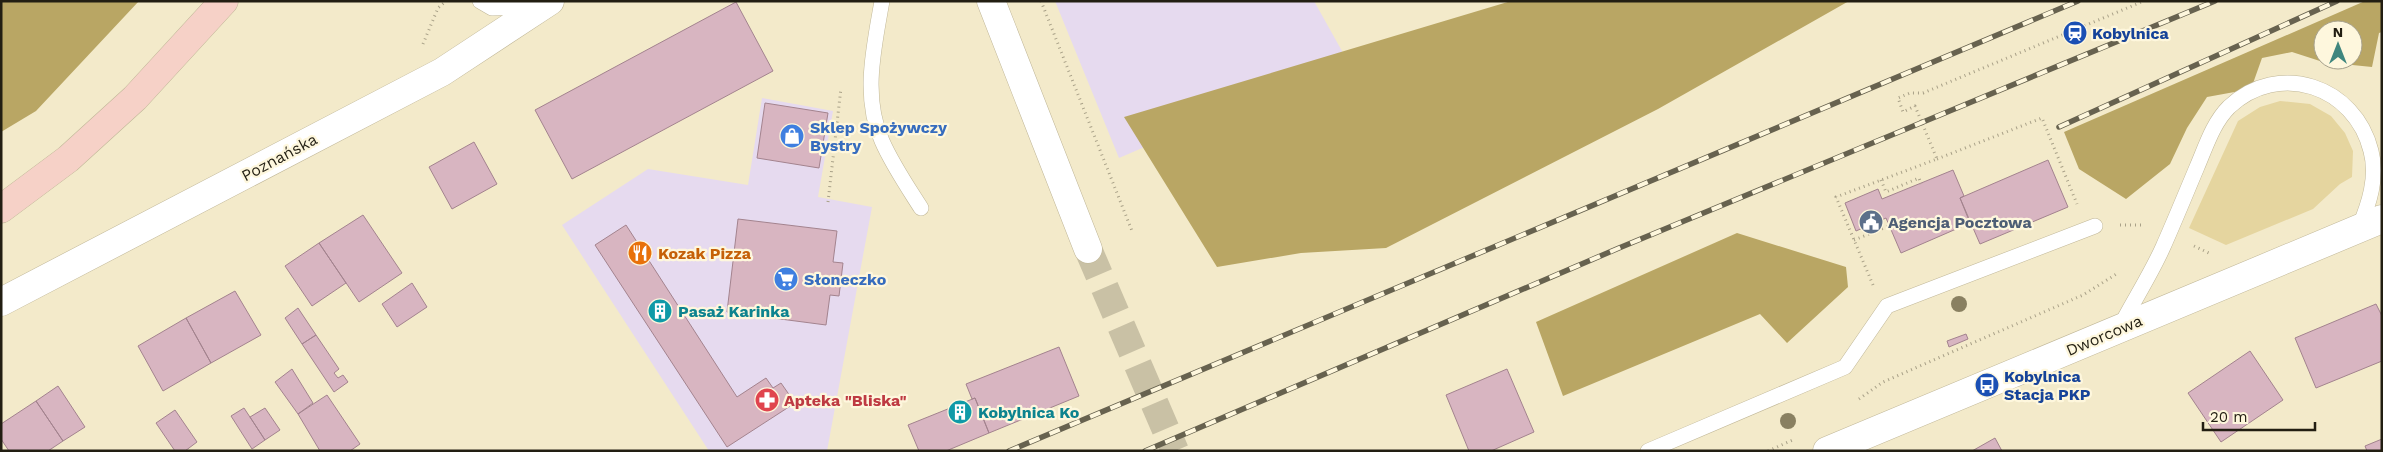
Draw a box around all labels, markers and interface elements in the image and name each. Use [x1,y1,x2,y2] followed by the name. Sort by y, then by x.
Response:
[2062,20,2088,46] station icon: Kobylnica
[2313,20,2363,70] north arrow
[2092,24,2169,43] place label: Kobylnica
[2333,24,2343,40] text: N
[810,118,948,155] place label: Sklep Spożywczy Bystry
[779,123,805,149] shop icon: Sklep Spożywczy Bystry
[238,130,320,185] street label: Poznańska
[1858,209,1884,235] public building icon: Agencja Pocztowa
[1888,213,2032,232] place label: Agencja Pocztowa
[627,240,653,266] restaurant icon: Kozak Pizza
[658,244,752,263] place label: Kozak Pizza
[773,266,799,292] supermarket icon: Słoneczko
[804,270,887,289] place label: Słoneczko
[647,298,673,324] building icon: Pasaż Karinka
[678,302,790,321] place label: Pasaż Karinka
[2063,311,2145,360] street label: Dworcowa
[2004,367,2091,404] place label: Kobylnica Stacja PKP
[1974,372,2000,398] bus stop icon: Kobylnica Stacja PKP
[754,387,780,413] pharmacy icon: Apteka "Bliska"
[784,391,907,410] place label: Apteka "Bliska"
[947,399,973,425] building icon: Kobylnica Ko
[2203,400,2316,432] scale bar
[978,403,1080,422] place label: Kobylnica Ko
[2210,408,2248,426] text: 20 m

